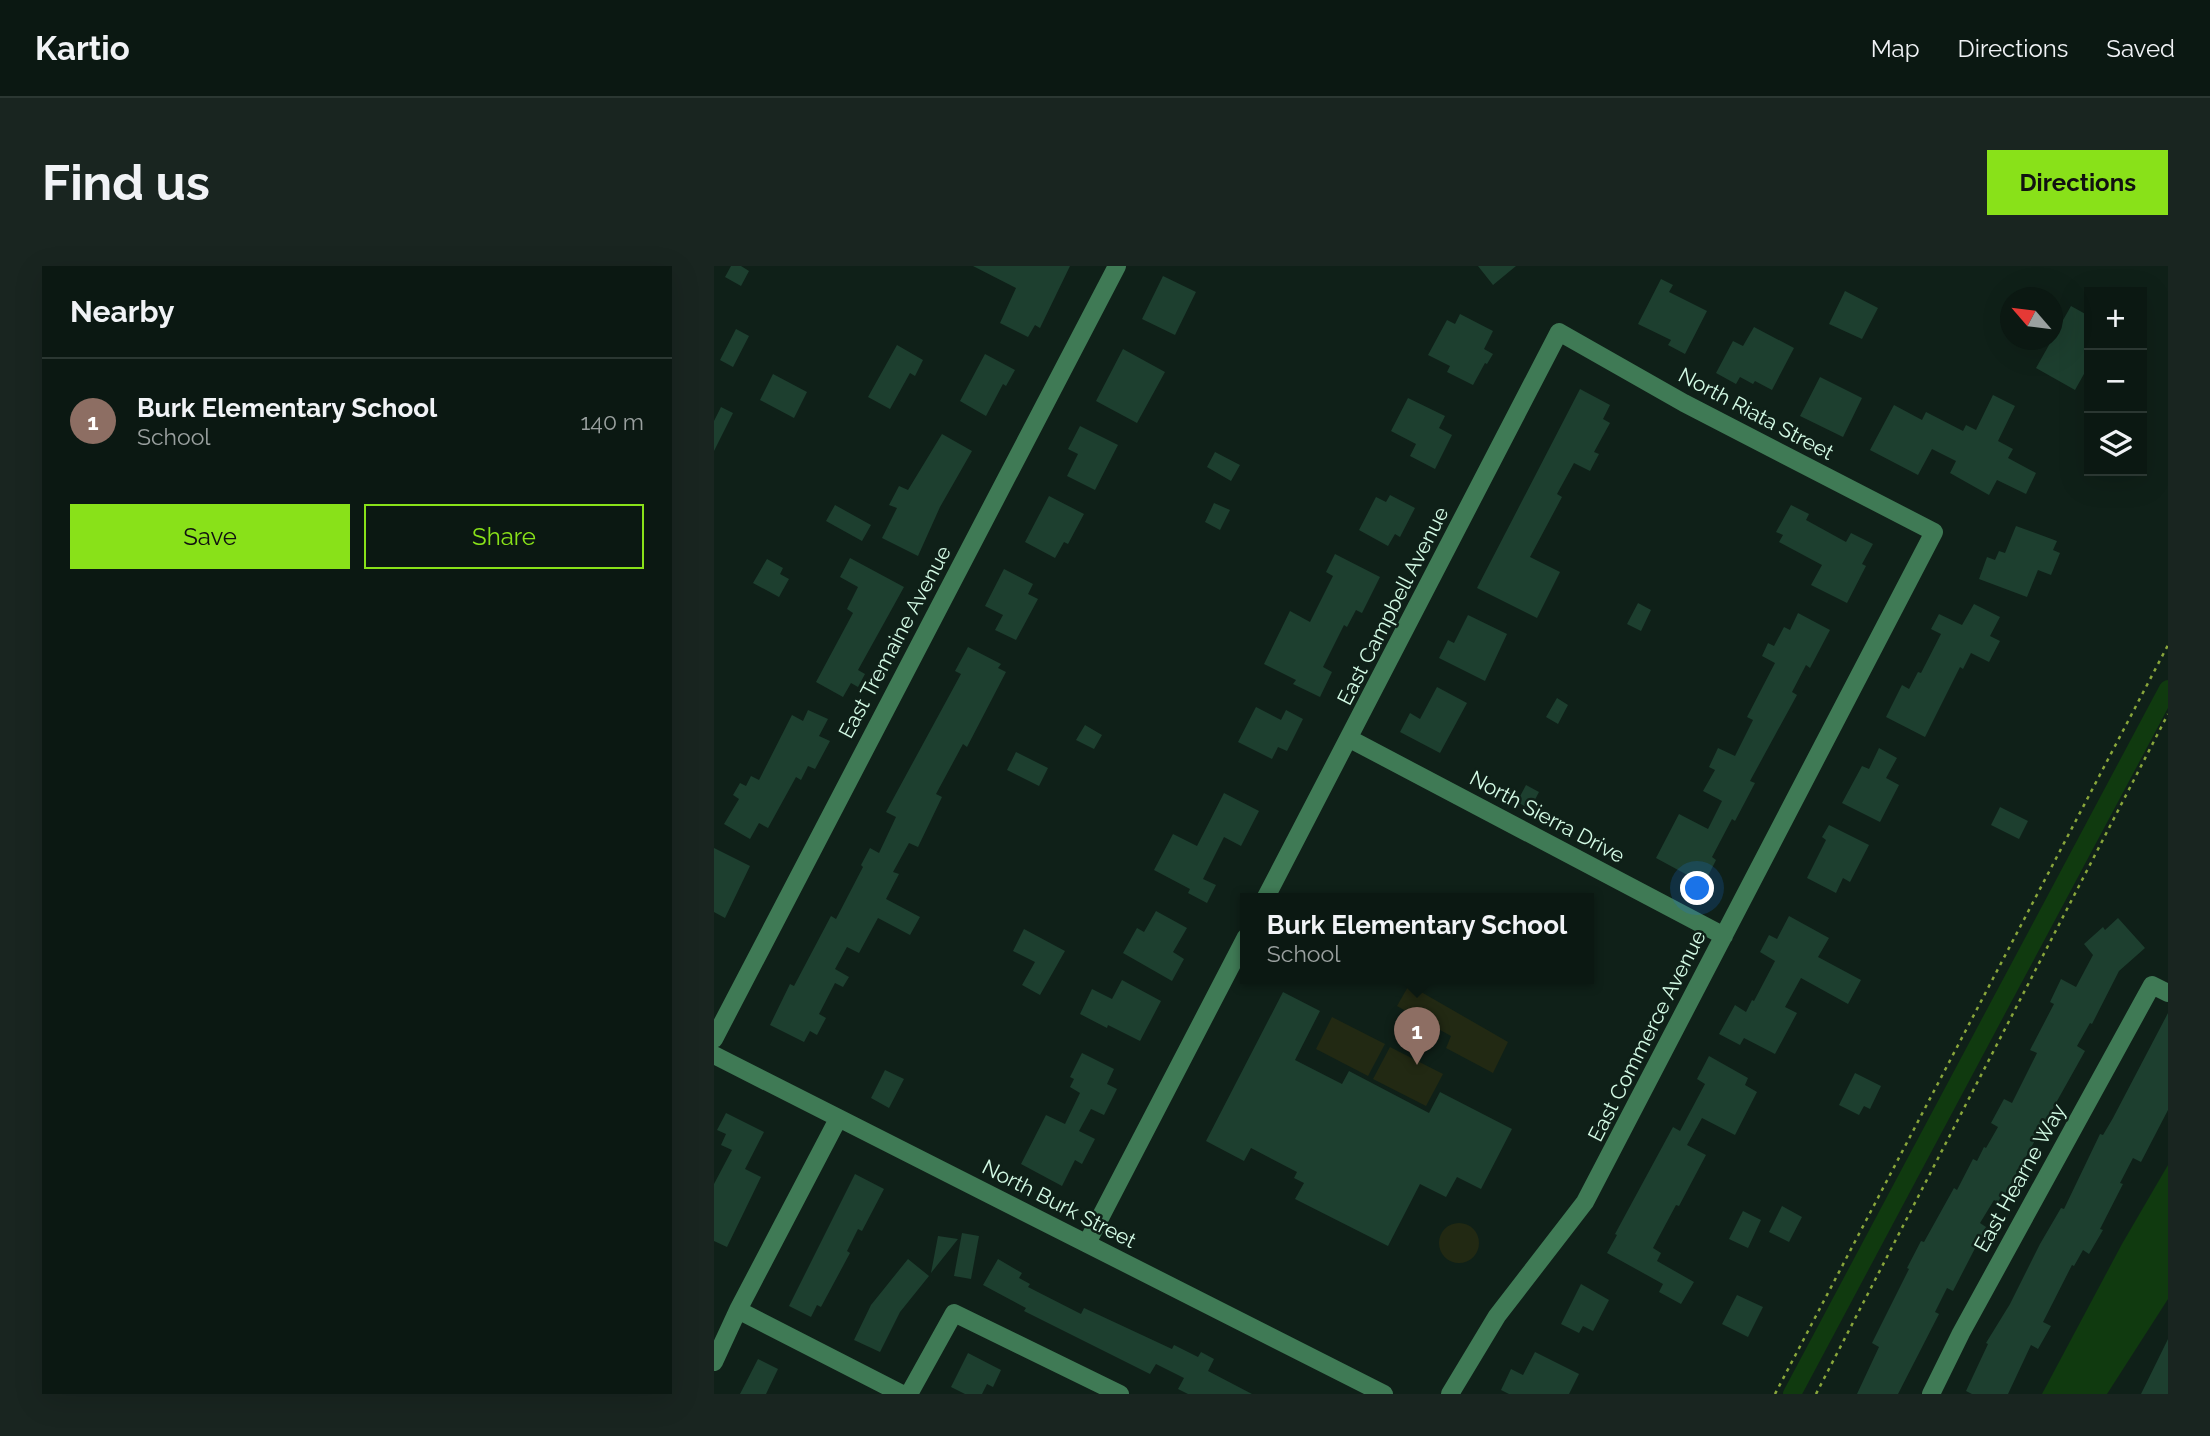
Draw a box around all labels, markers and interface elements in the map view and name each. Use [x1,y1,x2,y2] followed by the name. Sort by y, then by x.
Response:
[35,29,130,68] text: Kartio
[1871,34,1920,63] text: Map
[1958,34,2068,63] text: Directions
[2106,34,2175,63] text: Saved
[1987,150,2168,215] button: Directions
[42,154,210,211] text: Find us
[2000,287,2063,350] north arrow
[2084,287,2147,476] map controls
[2084,287,2147,350] button: +
[70,294,174,329] text: Nearby
[2084,350,2147,413] button: −
[1674,362,1838,465] street label: North Riata Street
[137,393,437,423] text: Burk Elementary School
[87,408,99,435] text: 1
[581,408,644,435] text: 140 m
[2084,413,2147,476] button: layers
[137,423,211,450] text: School
[1332,502,1453,709] street label: East Campbell Avenue
[70,504,350,569] button: Save
[364,504,644,569] button: Share
[833,541,956,742] street label: East Tremaine Avenue
[1466,765,1629,868] street label: North Sierra Drive
[1680,871,1714,905] your location
[1240,893,1594,984] popup
[1267,910,1567,940] text: Burk Elementary School
[1582,926,1711,1146] street label: East Commerce Avenue
[1267,940,1340,967] text: School
[1394,1007,1440,1065] pin: 1
[1968,1099,2071,1256] street label: East Hearne Way
[978,1154,1140,1253] street label: North Burk Street

